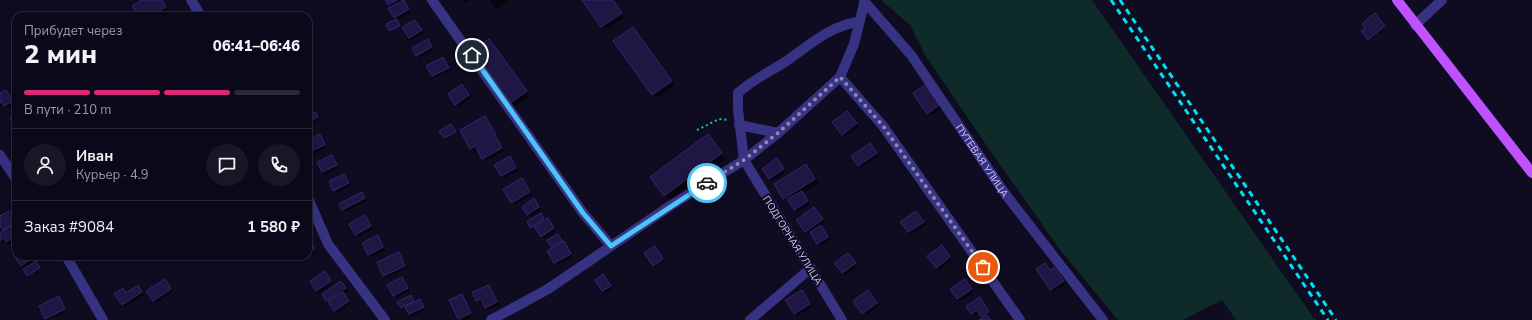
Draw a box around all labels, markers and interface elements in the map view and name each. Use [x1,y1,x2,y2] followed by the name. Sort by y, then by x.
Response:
[24,22,122,40] text: Прибудет через
[213,36,300,56] text: 06:41–06:46
[24,37,97,72] text: 2 мин
[455,38,489,72] pin
[461,44,483,66] icon: home
[24,101,111,119] text: В пути · 210 m
[952,122,1012,201] street label: ПУТЕВАЯ УЛИЦА
[24,144,66,186] button: person
[206,144,248,186] button: chat
[258,144,300,186] button: phone
[76,146,113,166] text: Иван
[687,163,727,203] courier
[76,166,149,184] text: Курьер · 4.9
[696,172,718,194] icon: car
[759,193,826,288] street label: ПОДГОРНАЯ УЛИЦА
[24,217,114,237] text: Заказ #9084
[247,217,300,237] text: 1 580 ₽
[966,250,1000,284] pin
[972,256,994,278] icon: bag

